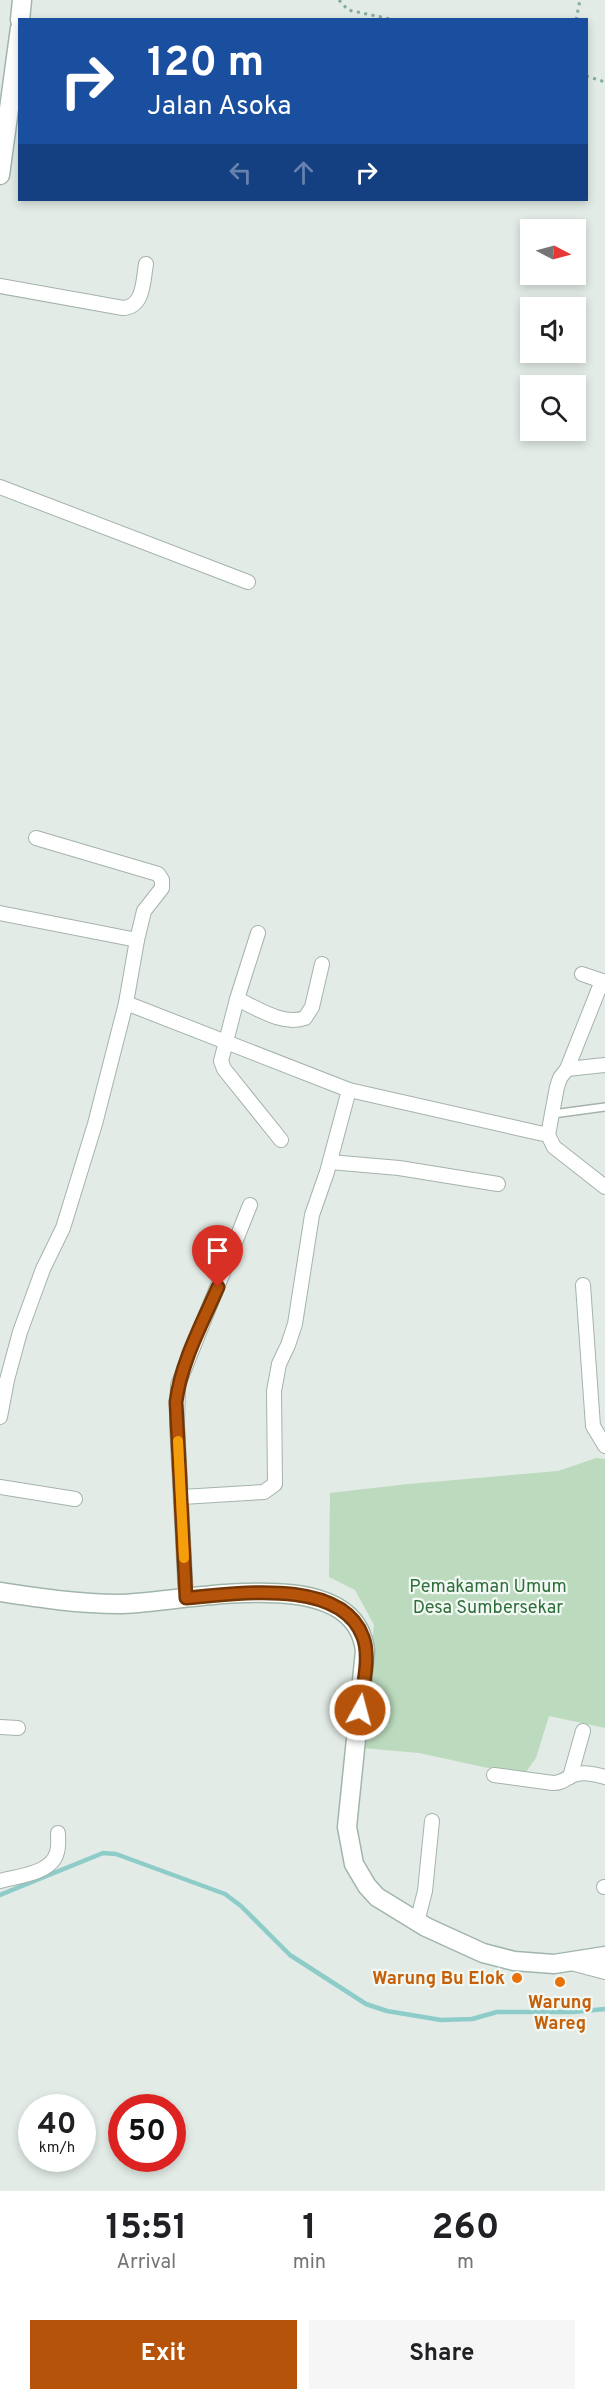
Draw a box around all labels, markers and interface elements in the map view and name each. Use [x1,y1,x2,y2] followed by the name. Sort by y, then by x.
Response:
[147,38,264,91] text: 120 m
[48,42,126,120] icon: right
[147,90,292,124] text: Jalan Asoka
[224,156,257,189] icon: left
[287,156,320,189] icon: ahead
[350,156,383,189] icon: right
[520,219,586,285] north arrow
[520,219,586,441] map controls
[520,297,586,363] button: sound
[520,375,586,441] button: search
[192,1225,243,1287] pin
[201,1234,234,1267] icon: arrive
[409,1576,567,1620] park label: Pemakaman Umum Desa Sumbersekar
[328,1678,392,1742] position arrow
[372,1968,505,1991] place label: Warung Bu Elok
[510,1971,524,1985] marker: Warung Bu Elok
[553,1975,567,1989] marker: Warung Wareg
[528,1992,592,2036] place label: Warung Wareg
[108,2094,186,2172] speed limit sign: 50
[37,2107,77,2144] text: 40
[39,2139,75,2158] text: km/h
[106,2206,187,2252] text: 15:51
[302,2206,317,2252] text: 1
[432,2206,499,2252] text: 260
[117,2250,176,2276] text: Arrival
[293,2250,326,2276] text: min
[457,2250,474,2276] text: m
[30,2320,297,2389] button: Exit
[309,2320,575,2389] button: Share

